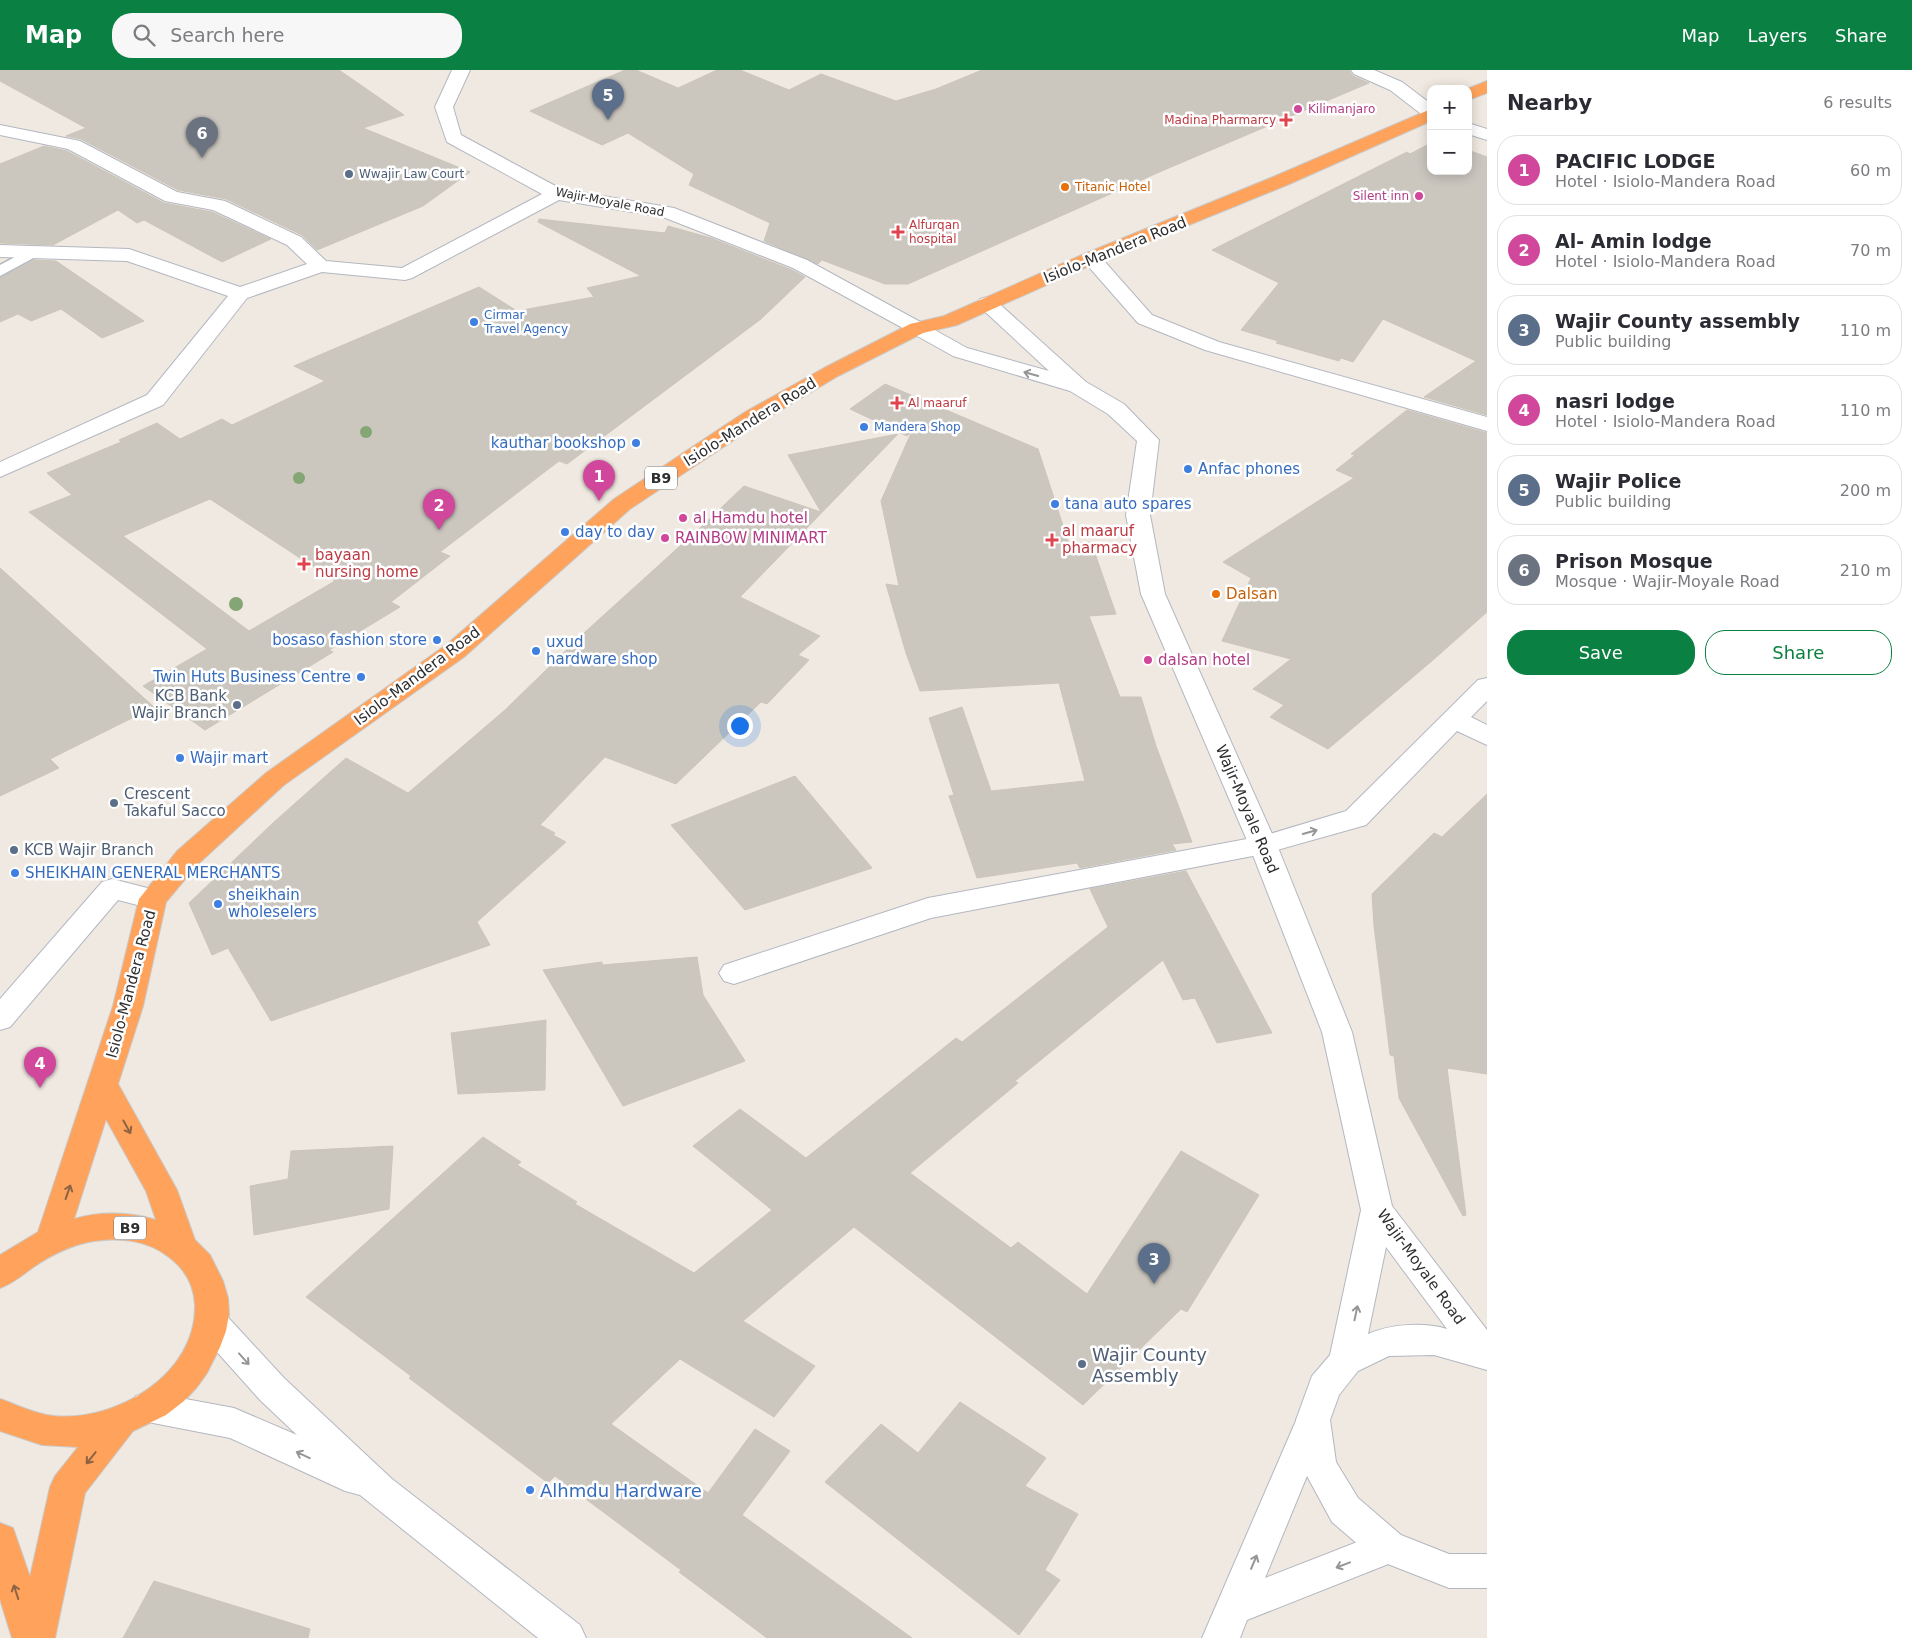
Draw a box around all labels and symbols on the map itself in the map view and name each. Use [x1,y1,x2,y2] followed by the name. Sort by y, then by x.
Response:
[592,79,624,120] pin: 5
[1308,102,1375,116] place label: Kilimanjaro
[1292,103,1304,115] marker: Kilimanjaro
[1164,113,1276,127] place label: Madina Pharmarcy
[1280,114,1292,126] marker: Madina Pharmarcy
[186,117,218,158] pin: 6
[359,167,464,181] place label: Wwajir Law Court
[343,168,355,180] marker: Wwajir Law Court
[1074,180,1151,194] place label: Titanic Hotel
[1059,181,1071,193] marker: Titanic Hotel
[554,185,666,219] street label: Wajir-Moyale Road
[1353,189,1409,203] place label: Silent inn
[1413,190,1425,202] marker: Silent inn
[1041,213,1189,287] street label: Isiolo-Mandera Road
[909,218,960,246] place label: Alfurqan hospital
[891,225,905,239] marker: Alfurqan hospital
[483,308,568,336] place label: Cirmar Travel Agency
[468,316,480,328] marker: Cirmar Travel Agency
[1024,368,1040,378] one-way arrow
[680,374,820,470] street label: Isiolo-Mandera Road
[890,396,904,410] marker: Al maaruf
[908,396,967,410] place label: Al maaruf
[874,420,961,434] place label: Mandera Shop
[858,421,870,433] marker: Mandera Shop
[491,434,626,452] place label: kauthar bookshop
[630,437,642,449] marker: kauthar bookshop
[583,460,615,501] pin: 1
[1198,460,1300,478] place label: Anfac phones
[1182,463,1194,475] marker: Anfac phones
[645,466,677,489] road number: B9
[423,489,455,530] pin: 2
[1065,495,1192,513] place label: tana auto spares
[1049,498,1061,510] marker: tana auto spares
[693,509,808,527] place label: al Hamdu hotel
[677,512,689,524] marker: al Hamdu hotel
[1062,522,1137,557] place label: al maaruf pharmacy
[575,523,655,541] place label: day to day
[559,526,571,538] marker: day to day
[675,529,828,547] place label: RAINBOW MINIMART
[659,532,671,544] marker: RAINBOW MINIMART
[1046,534,1058,546] marker: al maaruf pharmacy
[315,546,418,581] place label: bayaan nursing home
[297,557,311,571] marker: bayaan nursing home
[1226,585,1277,603] place label: Dalsan
[1210,588,1222,600] marker: Dalsan
[351,623,483,729] street label: Isiolo-Mandera Road
[272,631,427,649] place label: bosaso fashion store
[546,633,657,668] place label: uxud hardware shop
[431,634,443,646] marker: bosaso fashion store
[530,645,542,657] marker: uxud hardware shop
[1158,651,1250,669] place label: dalsan hotel
[1142,654,1154,666] marker: dalsan hotel
[152,668,351,686] place label: Twin Huts Business Centre
[355,671,367,683] marker: Twin Huts Business Centre
[132,687,227,722] place label: KCB Bank Wajir Branch
[231,699,243,711] marker: KCB Bank Wajir Branch
[727,713,753,739] your location
[1212,742,1282,876] street label: Wajir-Moyale Road
[190,749,268,767] place label: Wajir mart
[174,752,186,764] marker: Wajir mart
[123,785,226,820] place label: Crescent Takaful Sacco
[108,797,120,809] marker: Crescent Takaful Sacco
[1301,826,1317,836] one-way arrow
[24,841,154,859] place label: KCB Wajir Branch
[8,844,20,856] marker: KCB Wajir Branch
[25,864,281,882] place label: SHEIKHAIN GENERAL MERCHANTS
[9,867,21,879] marker: SHEIKHAIN GENERAL MERCHANTS
[228,886,317,921] place label: sheikhain wholeselers
[212,898,224,910] marker: sheikhain wholeselers
[103,908,159,1060] street label: Isiolo-Mandera Road
[24,1047,56,1088] pin: 4
[122,1120,132,1135] one-way arrow
[63,1185,73,1201] one-way arrow
[1373,1206,1469,1328] street label: Wajir-Moyale Road
[114,1216,146,1240] road number: B9
[1138,1243,1170,1284] pin: 3
[1352,1306,1361,1322] one-way arrow
[1092,1344,1207,1386] place label: Wajir County Assembly
[239,1352,250,1365] one-way arrow
[1076,1358,1088,1370] marker: Wajir County Assembly
[296,1449,311,1459] one-way arrow
[85,1452,96,1465] one-way arrow
[540,1480,702,1501] place label: Alhmdu Hardware
[524,1484,536,1496] marker: Alhmdu Hardware
[1249,1555,1259,1570] one-way arrow
[1336,1561,1351,1570] one-way arrow
[11,1584,21,1600] one-way arrow

